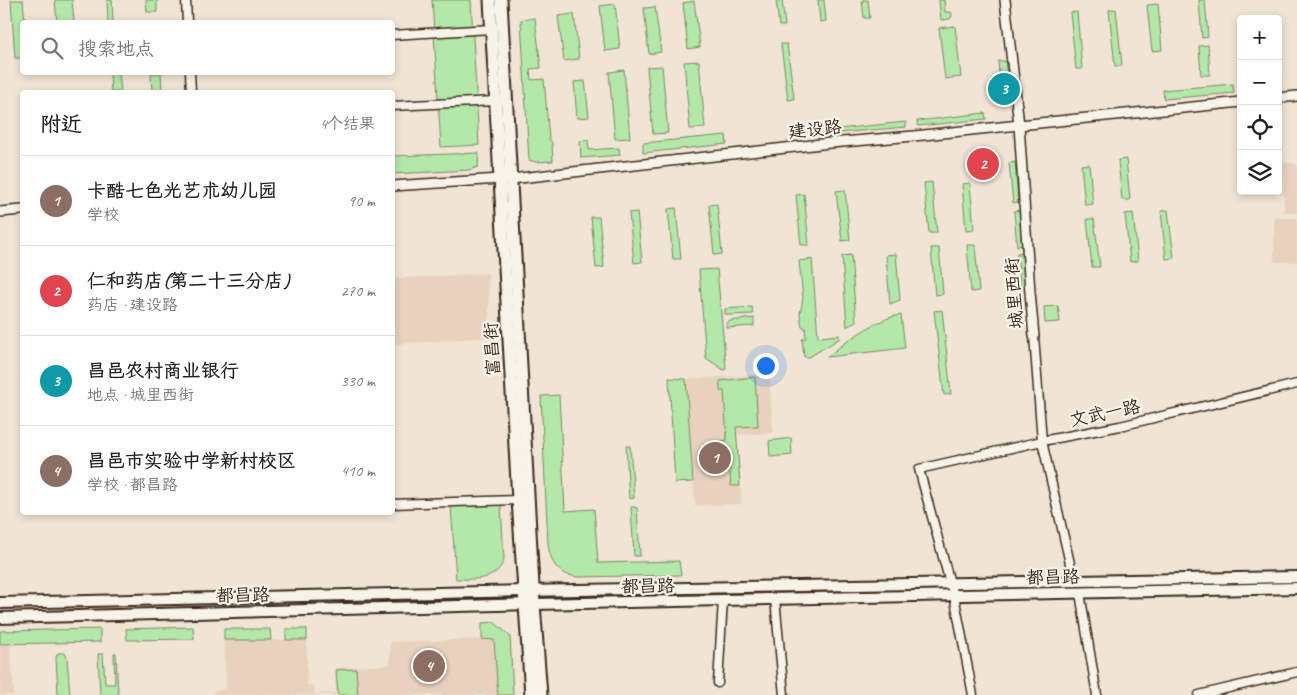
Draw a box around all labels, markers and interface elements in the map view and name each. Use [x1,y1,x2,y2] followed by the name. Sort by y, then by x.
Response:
[1237,15,1282,195] map controls
[1237,15,1282,60] button: +
[20,20,395,75] search box
[38,34,66,62] icon: search
[78,37,154,61] text: 搜索地点
[1237,60,1282,105] button: −
[988,70,1020,108] pin: 3
[1237,105,1282,150] button: locate
[40,111,82,137] text: 附近
[320,114,375,134] text: 4个结果
[787,115,843,143] street label: 建设路
[967,145,999,183] pin: 2
[1237,150,1282,195] button: layers
[87,179,277,203] text: 卡酷七色光艺术幼儿园
[52,191,60,211] text: 1
[348,191,375,211] text: 90 m
[87,205,119,225] text: 学校
[1001,256,1027,330] street label: 城里西街
[87,269,290,293] text: 仁和药店(第二十三分店)
[52,281,60,301] text: 2
[341,281,375,301] text: 270 m
[87,295,178,315] text: 药店 · 建设路
[480,321,504,377] street label: 富昌街
[753,353,779,379] your location
[87,359,239,383] text: 昌邑农村商业银行
[52,371,60,391] text: 3
[341,371,375,391] text: 330 m
[87,385,194,405] text: 地点 · 城里西街
[1067,395,1143,431] street label: 文武一路
[699,439,731,477] pin: 1
[87,449,296,473] text: 昌邑市实验中学新村校区
[52,461,60,481] text: 4
[341,461,375,481] text: 410 m
[87,475,178,495] text: 学校 · 都昌路
[1025,566,1080,588] street label: 都昌路
[620,575,675,597] street label: 都昌路
[215,584,270,606] street label: 都昌路
[413,647,445,685] pin: 4

